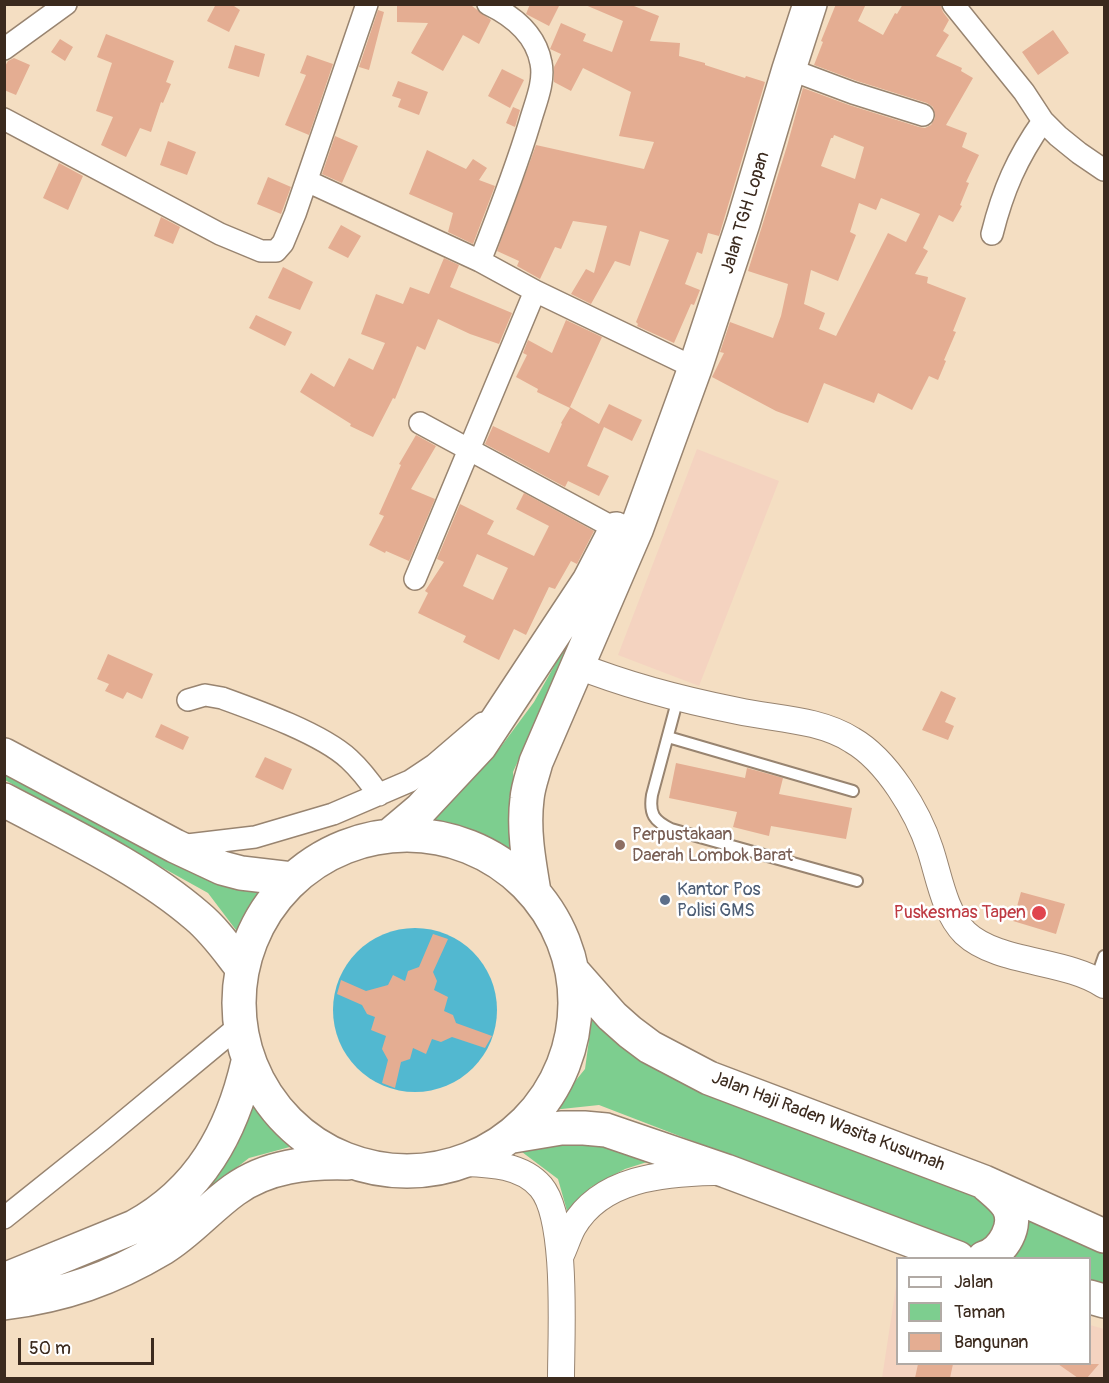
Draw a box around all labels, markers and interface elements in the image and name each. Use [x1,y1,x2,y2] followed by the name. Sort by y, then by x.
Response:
[717,149,775,277] street label: Jalan TGH Lopan
[632,824,793,866] place label: Perpustakaan Daerah Lombok Barat
[613,838,627,852] marker: Perpustakaan Daerah Lombok Barat
[677,879,761,922] place label: Kantor Pos Polisi GMS
[658,893,672,907] marker: Kantor Pos Polisi GMS
[894,902,1026,924] place label: Puskesmas Tapen
[1030,904,1048,922] marker: Puskesmas Tapen
[708,1067,948,1177] street label: Jalan Haji Raden Wasita Kusumah
[896,1257,1091,1365] legend
[954,1271,993,1294] text: Jalan
[954,1301,1005,1324] text: Taman
[21,1326,158,1364] scale bar
[954,1331,1029,1354] text: Bangunan
[29,1337,71,1360] text: 50 m

